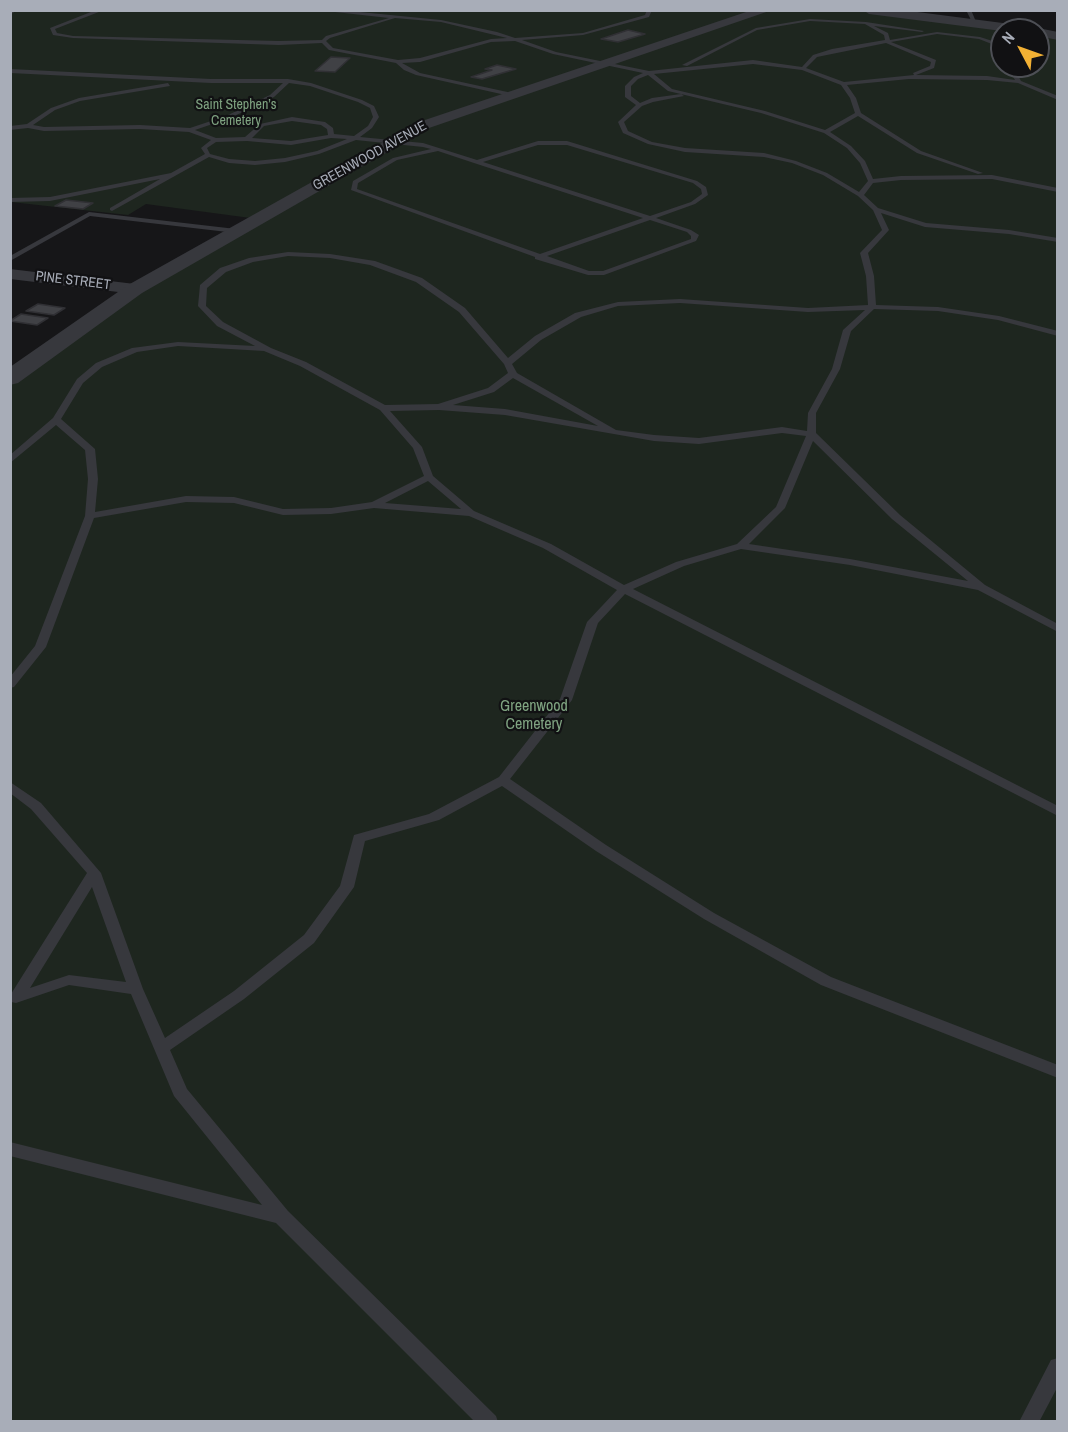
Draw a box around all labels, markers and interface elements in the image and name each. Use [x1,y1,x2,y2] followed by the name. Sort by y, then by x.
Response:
[990,18,1050,78] north arrow
[997,27,1019,48] text: N
[196,97,276,130] park label: Saint Stephen’s Cemetery
[310,118,430,194] street label: GREENWOOD AVENUE
[35,268,111,294] street label: PINE STREET
[500,697,568,735] park label: Greenwood Cemetery

